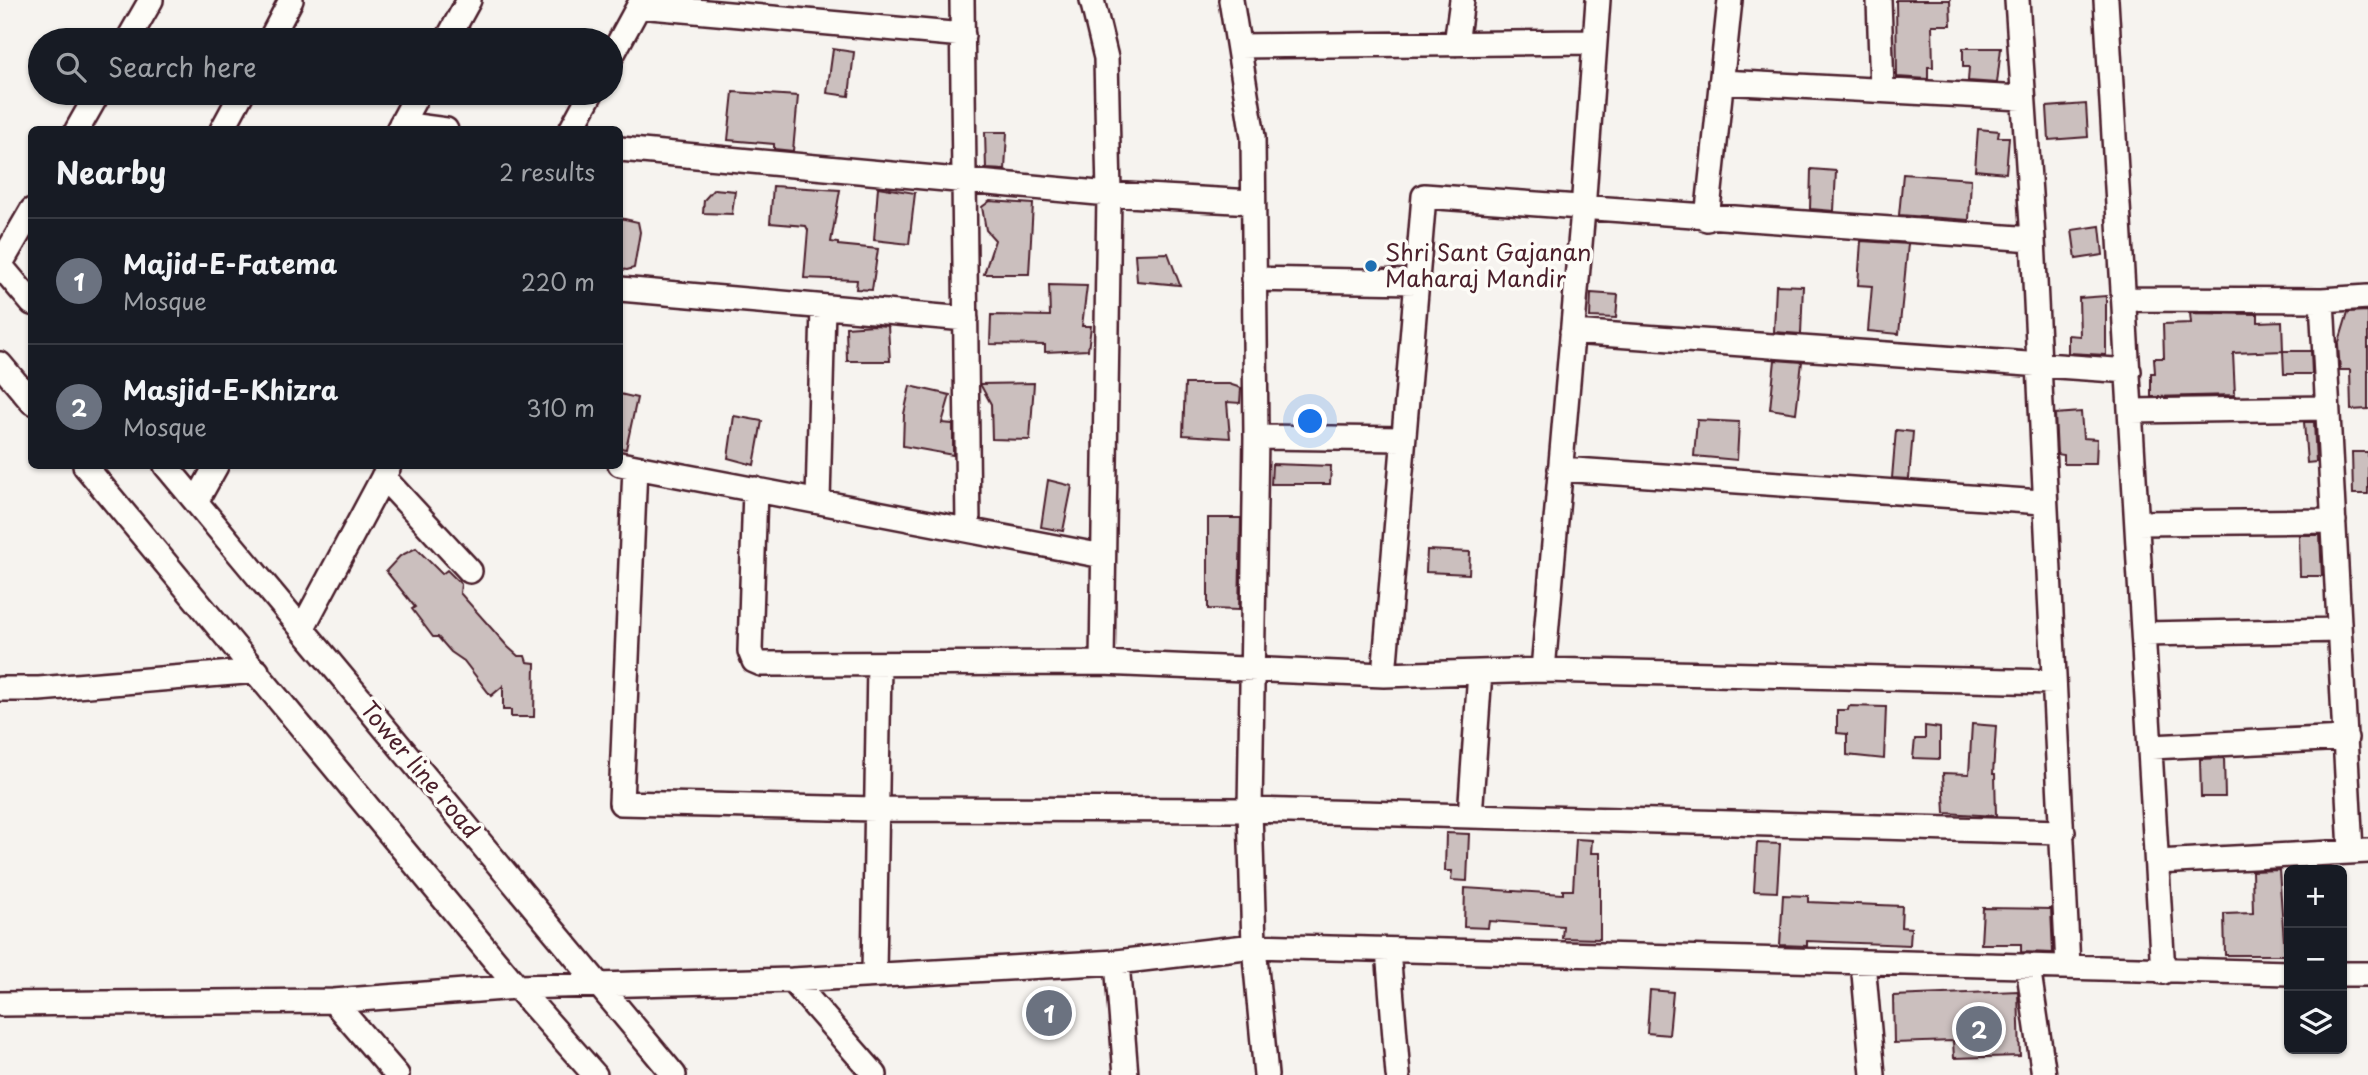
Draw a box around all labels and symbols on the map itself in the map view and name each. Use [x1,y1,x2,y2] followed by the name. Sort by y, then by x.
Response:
[1385,234,1591,295] place label: Shri Sant Gajanan Maharaj Mandir
[1363,258,1379,274] marker: Shri Sant Gajanan Maharaj Mandir
[1293,404,1327,438] your location
[353,693,489,845] street label: Tower line road
[1026,987,1072,1039] pin: 1
[1956,1003,2002,1055] pin: 2

